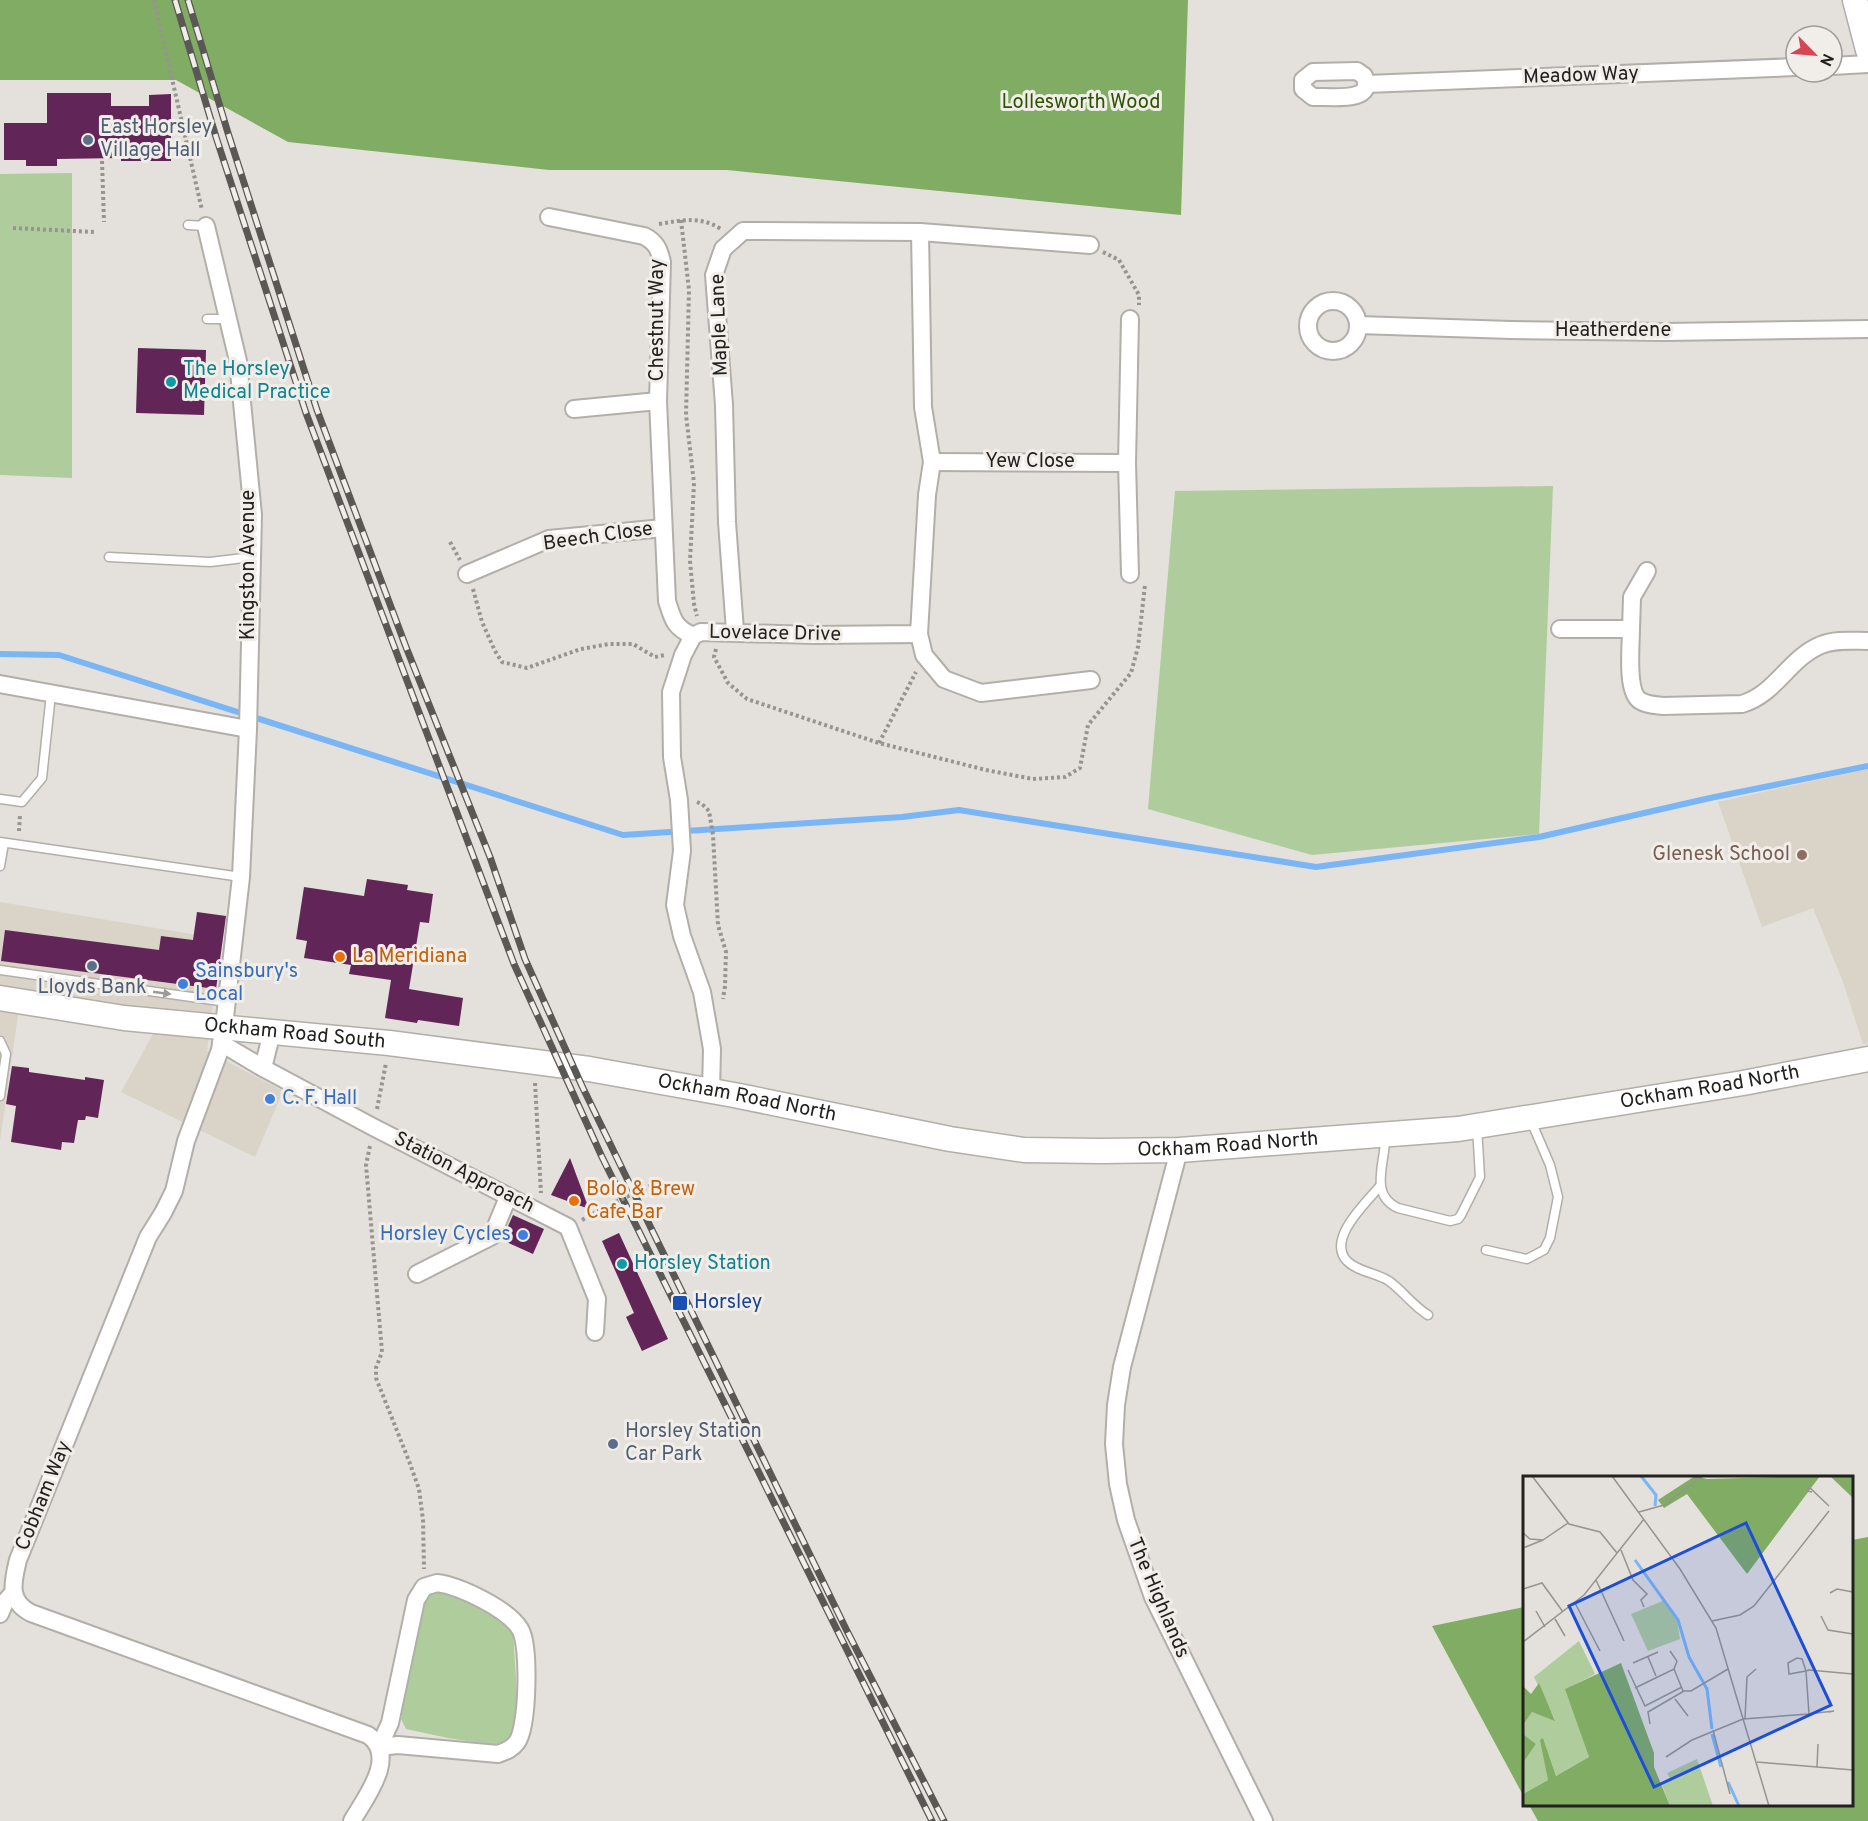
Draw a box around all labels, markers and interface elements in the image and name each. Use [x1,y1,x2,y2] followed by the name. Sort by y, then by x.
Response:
[1784,24,1844,84] north arrow
[1814,50,1837,69] text: N
[1523,61,1639,91] street label: Meadow Way
[1001,90,1161,116] park label: Lollesworth Wood
[100,115,212,164] place label: East Horsley Village Hall
[81,133,95,147] marker: East Horsley Village Hall
[645,259,671,381] street label: Chestnut Way
[705,273,735,377] street label: Maple Lane
[1555,318,1671,344] street label: Heatherdene
[183,357,331,406] place label: The Horsley Medical Practice
[164,375,178,389] marker: The Horsley Medical Practice
[985,449,1075,475] street label: Yew Close
[236,490,262,640] street label: Kingston Avenue
[541,516,655,558] street label: Beech Close
[709,620,841,648] street label: Lovelace Drive
[1652,842,1790,868] place label: Glenesk School
[1795,848,1809,862] marker: Glenesk School
[352,944,467,970] place label: La Meridiana
[333,950,347,964] marker: La Meridiana
[85,959,99,973] marker: Lloyds Bank
[195,959,298,1008] place label: Sainsbury's Local
[37,975,147,1001] place label: Lloyds Bank
[176,977,190,991] marker: Sainsbury's Local
[153,988,172,997] one-way arrow
[203,1013,387,1056] street label: Ockham Road South
[1618,1059,1802,1116] street label: Ockham Road North
[655,1069,839,1129] street label: Ockham Road North
[282,1086,357,1112] place label: C. F. Hall
[263,1092,277,1106] marker: C. F. Hall
[389,1126,539,1220] street label: Station Approach
[1137,1127,1319,1164] street label: Ockham Road North
[586,1177,695,1226] place label: Bolo & Brew Cafe Bar
[567,1194,581,1208] marker: Bolo & Brew Cafe Bar
[380,1222,511,1248] place label: Horsley Cycles
[516,1228,530,1242] marker: Horsley Cycles
[634,1251,771,1277] place label: Horsley Station
[615,1257,629,1271] marker: Horsley Station
[694,1290,762,1316] place label: Horsley
[671,1294,689,1312] marker: Horsley
[625,1419,762,1468] place label: Horsley Station Car Park
[10,1437,78,1555] street label: Cobham Way
[606,1437,620,1451] marker: Horsley Station Car Park
[1523,1476,1853,1806] inset map
[1121,1534,1195,1662] street label: The Highlands

